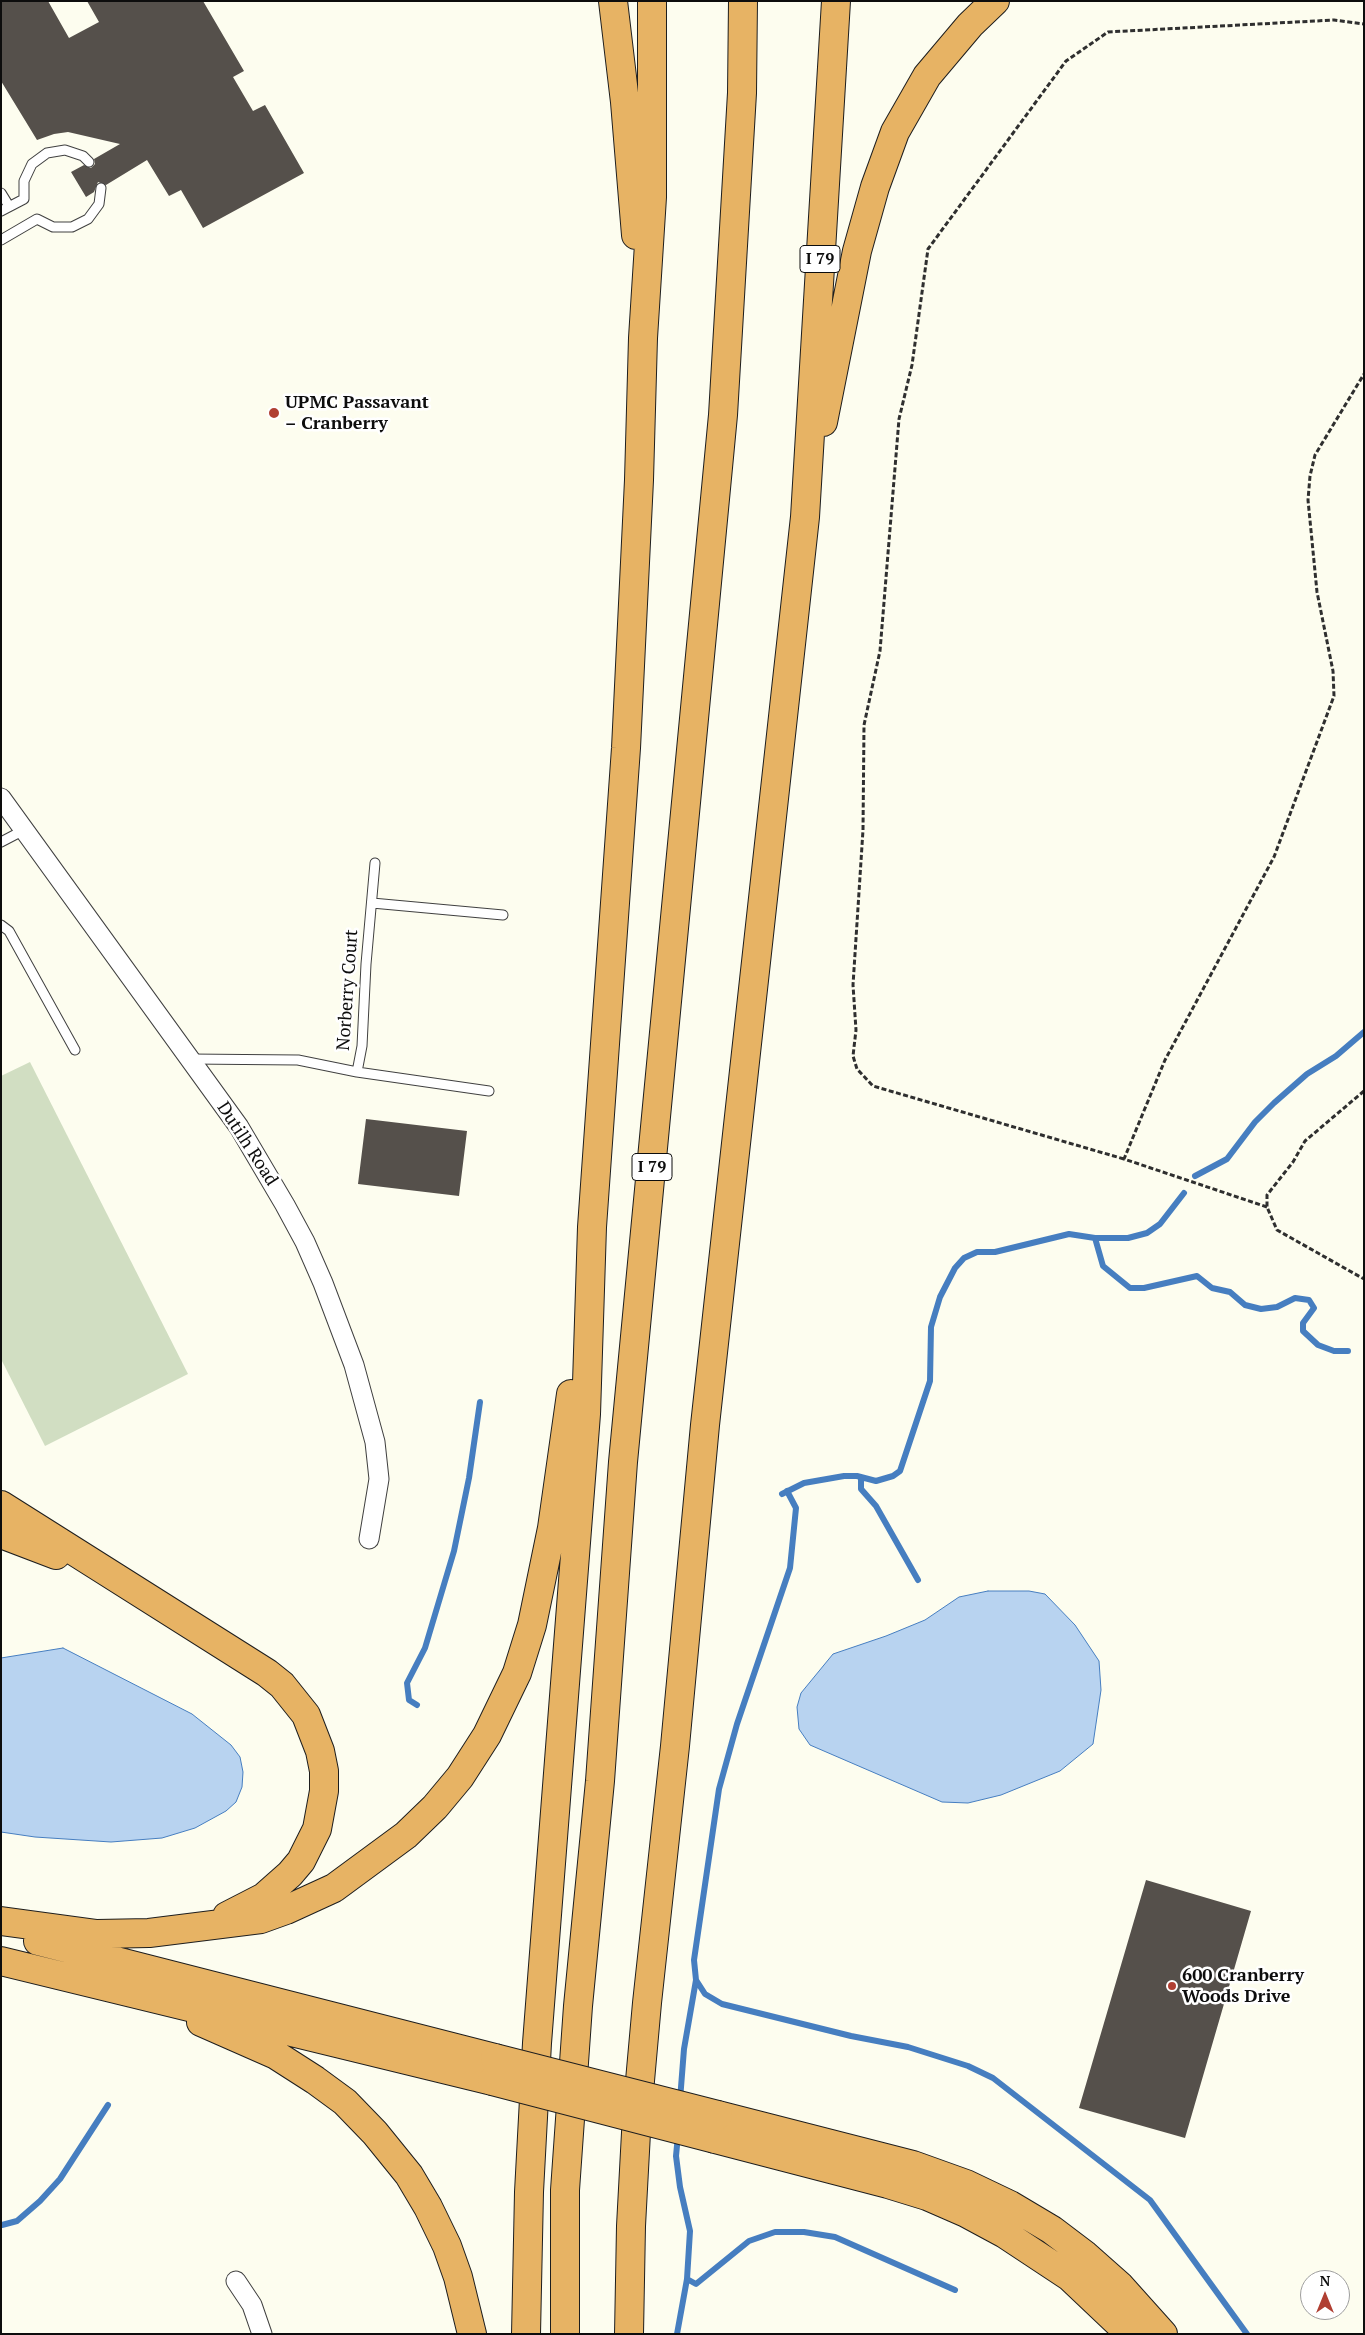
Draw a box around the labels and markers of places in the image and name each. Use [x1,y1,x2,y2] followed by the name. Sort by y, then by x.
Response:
[285,392,429,434] place label: UPMC Passavant – Cranberry
[267,406,281,420] marker: UPMC Passavant – Cranberry
[1182,1965,1304,2008] place label: 600 Cranberry Woods Drive
[1166,1980,1178,1992] marker: 600 Cranberry Woods Drive

